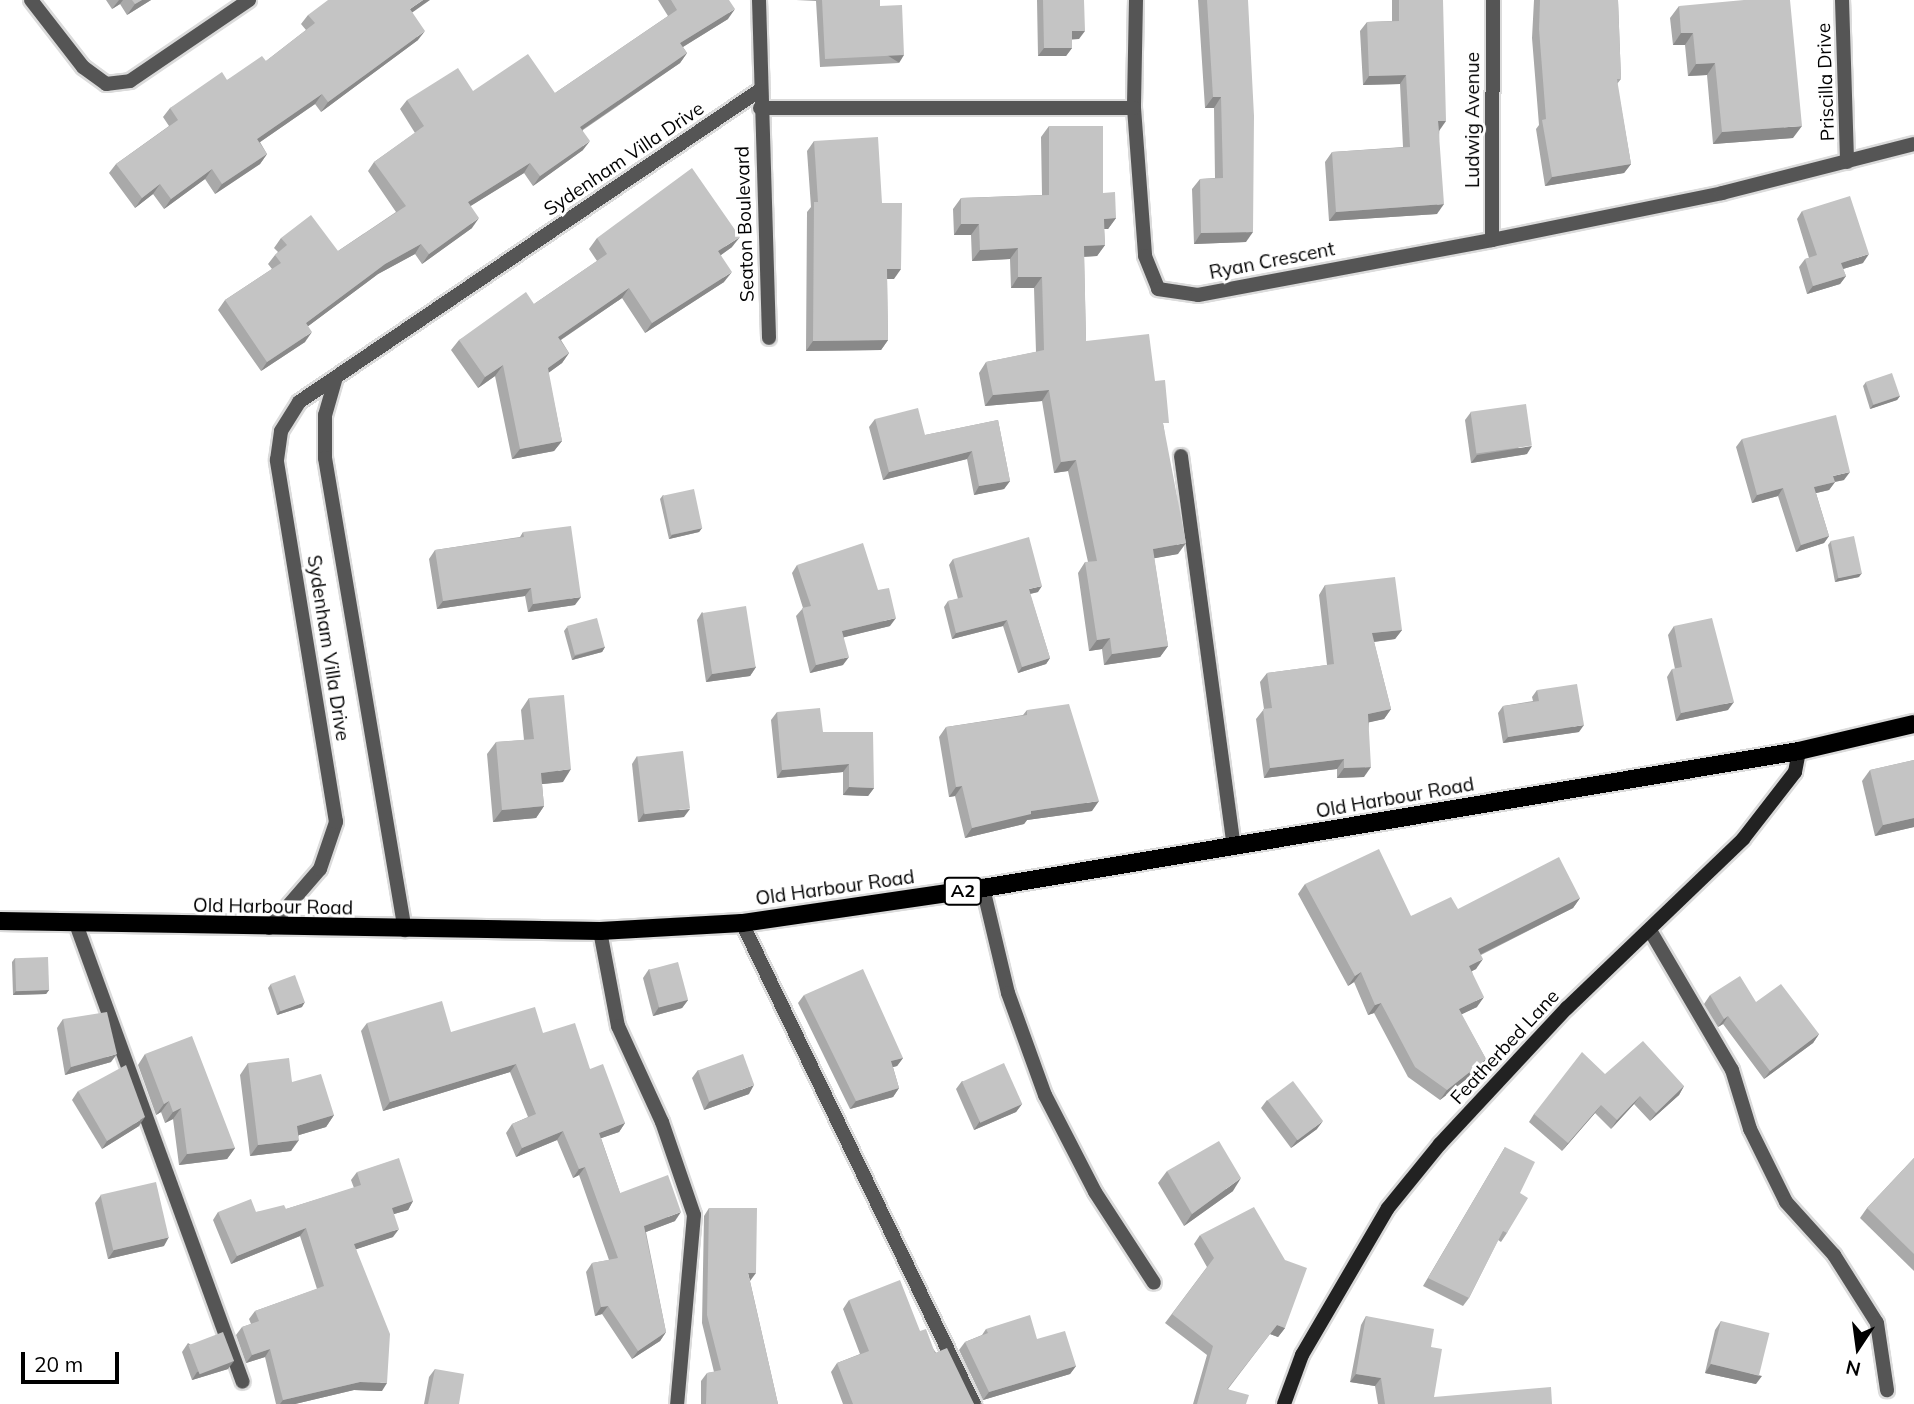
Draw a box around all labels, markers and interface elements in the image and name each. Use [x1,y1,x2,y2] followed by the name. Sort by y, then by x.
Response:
[1813,23,1839,141] street label: Priscilla Drive
[1462,52,1484,188] street label: Ludwig Avenue
[540,97,708,221] street label: Sydenham Villa Drive
[731,146,759,302] street label: Seaton Boulevard
[1207,238,1337,284] street label: Ryan Crescent
[302,553,354,743] street label: Sydenham Villa Drive
[1314,773,1476,823] street label: Old Harbour Road
[754,866,916,910] street label: Old Harbour Road
[944,876,982,906] road number: A2
[193,894,353,920] street label: Old Harbour Road
[1446,985,1564,1109] street label: Featherbed Lane
[1823,1313,1893,1383] north arrow
[24,1338,122,1382] scale bar
[34,1351,83,1377] text: 20 m
[1844,1355,1863,1382] text: N

